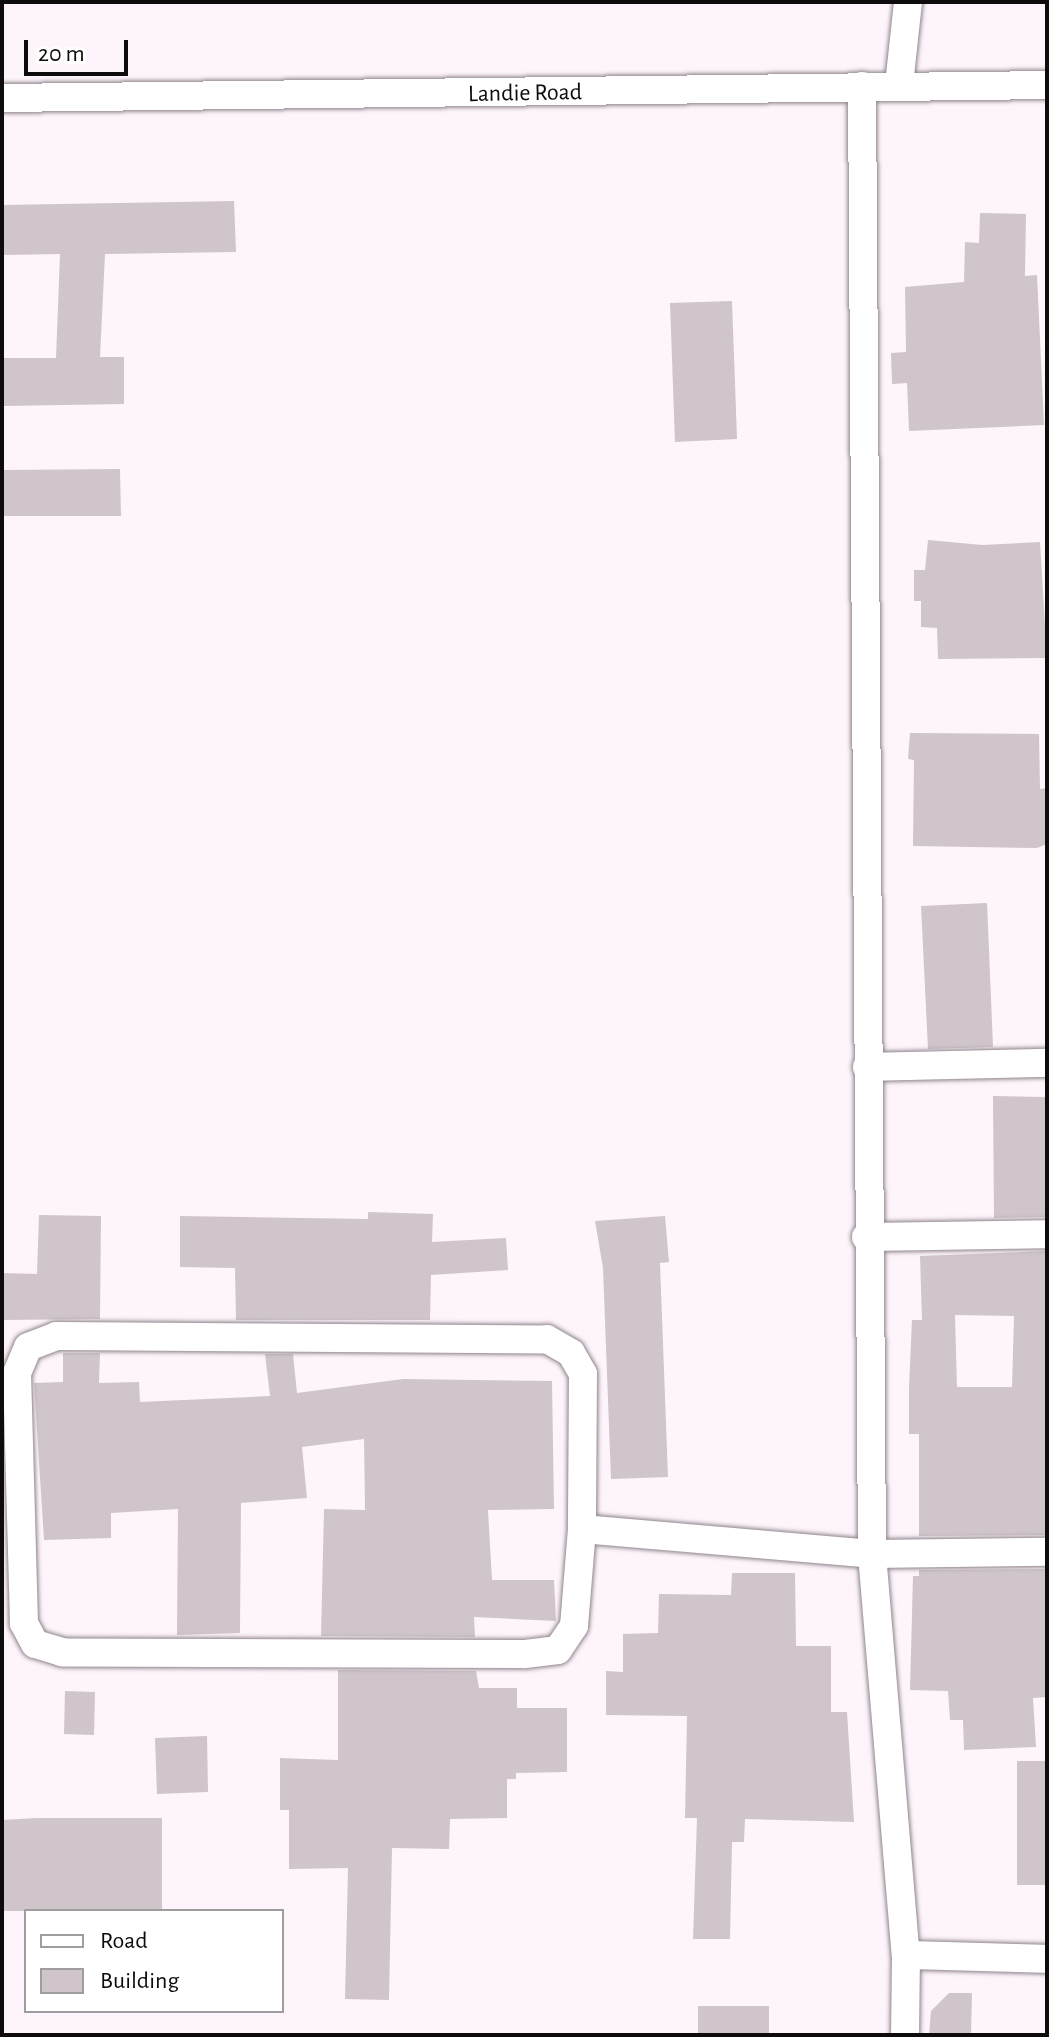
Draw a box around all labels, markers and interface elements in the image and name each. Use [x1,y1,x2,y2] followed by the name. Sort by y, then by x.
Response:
[28,24,132,74] scale bar
[38,42,85,66] text: 20 m
[468,79,582,109] street label: Landie Road
[24,1909,284,2013] legend
[100,1929,148,1953] text: Road
[100,1969,179,1993] text: Building

